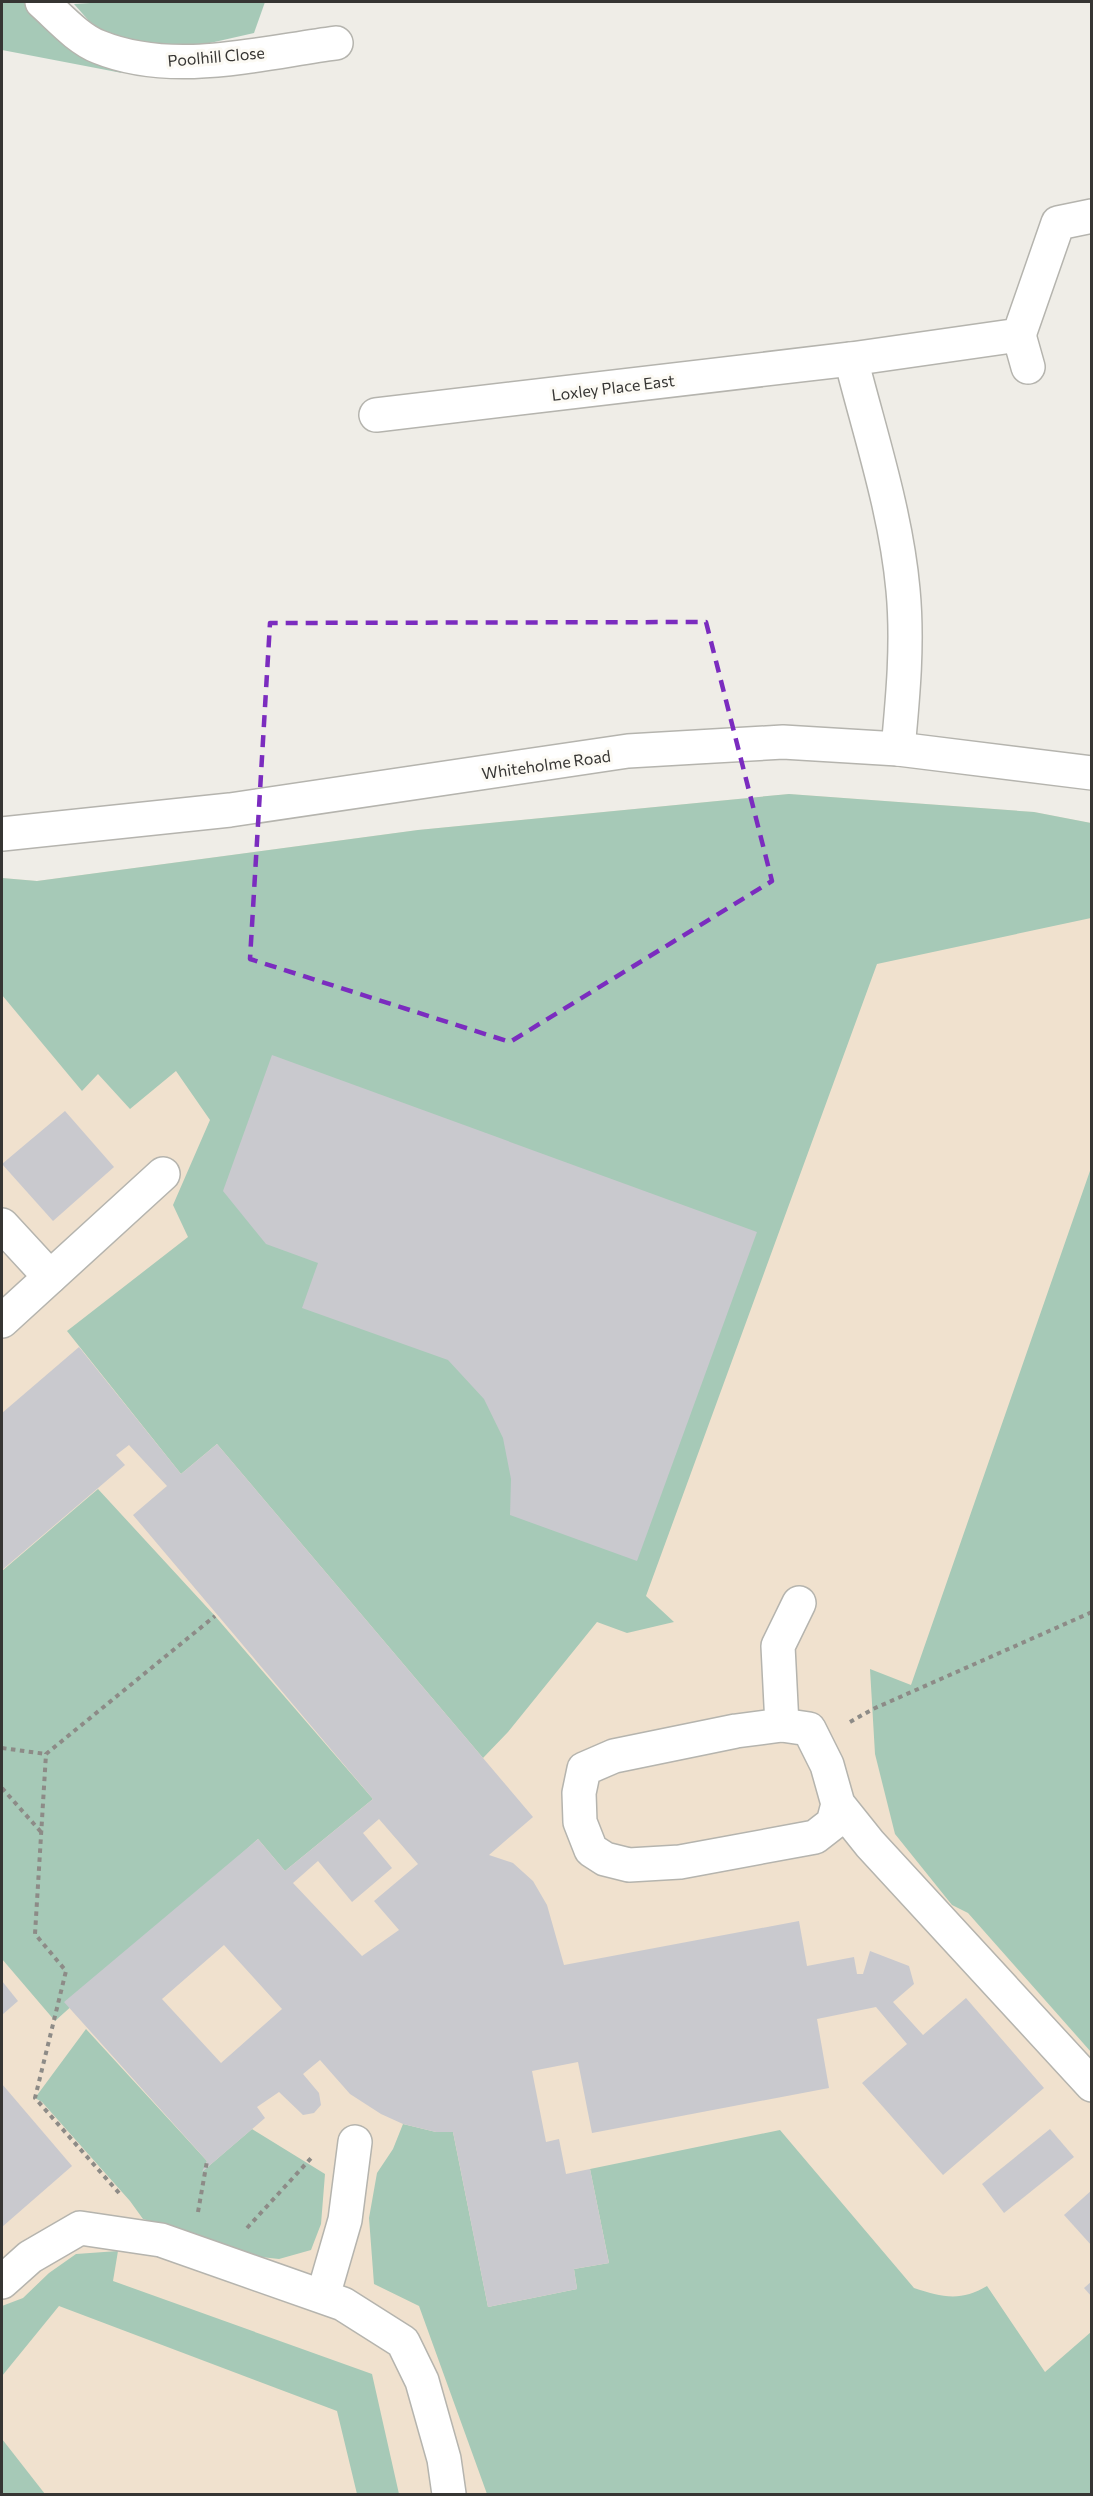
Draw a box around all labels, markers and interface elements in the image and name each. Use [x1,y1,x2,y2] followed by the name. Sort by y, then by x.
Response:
[167,42,265,70] street label: Poolhill Close
[550,370,676,404] street label: Loxley Place East
[480,746,612,782] street label: Whiteholme Road

